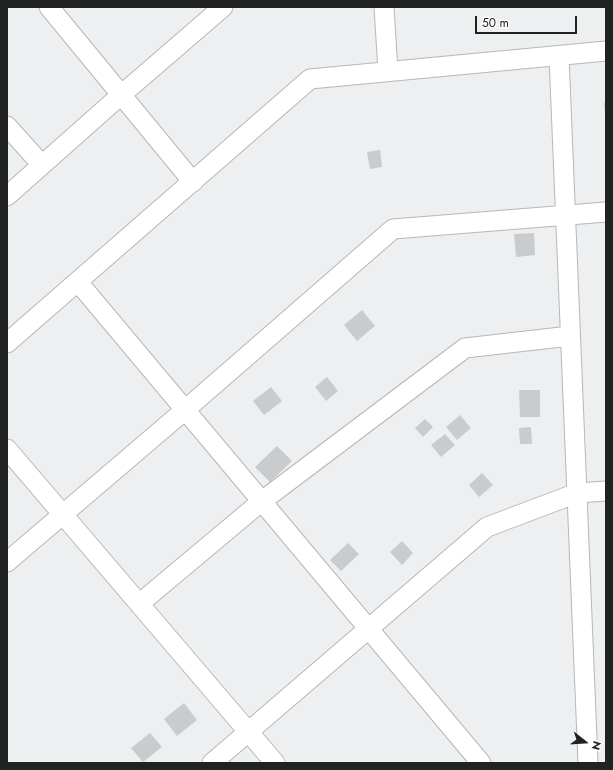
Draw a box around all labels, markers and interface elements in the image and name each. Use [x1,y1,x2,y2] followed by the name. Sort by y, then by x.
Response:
[477,8,579,34] scale bar
[482,14,509,32] text: 50 m
[565,722,605,762] north arrow
[588,739,605,752] text: N

